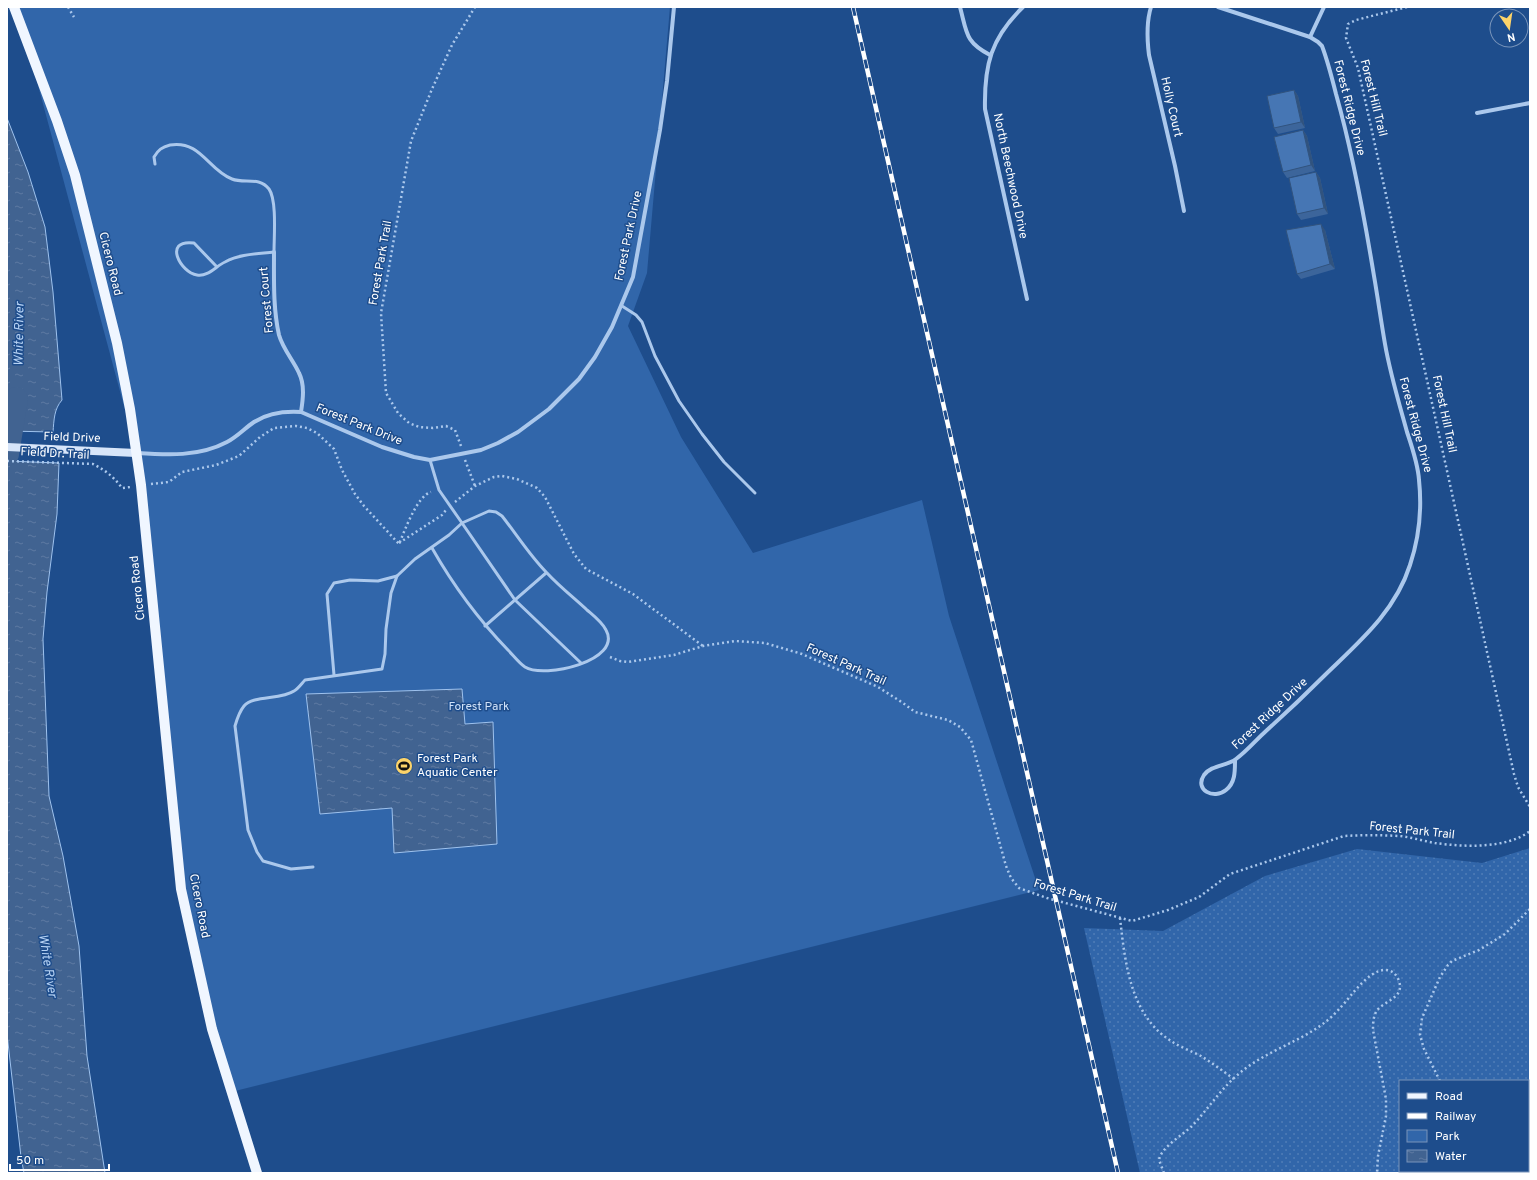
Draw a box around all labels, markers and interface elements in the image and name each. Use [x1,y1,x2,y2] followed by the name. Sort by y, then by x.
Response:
[1489,8,1529,48] north arrow
[1506,29,1516,44] text: N
[1329,58,1369,158] street label: Forest Ridge Drive
[1356,58,1390,138] street label: Forest Hill Trail
[1156,75,1186,139] street label: Holly Court
[989,112,1031,240] street label: North Beechwood Drive
[612,189,646,283] street label: Forest Park Drive
[366,219,396,307] street label: Forest Park Trail
[94,230,126,298] street label: Cicero Road
[256,266,278,334] street label: Forest Court
[11,301,29,366] water label: White River
[1428,374,1460,454] street label: Forest Hill Trail
[1395,376,1435,474] street label: Forest Ridge Drive
[313,400,405,450] street label: Forest Park Drive
[43,429,101,447] street label: Field Drive
[20,444,90,464] street label: Field Dr. Trail
[127,555,149,621] street label: Cicero Road
[803,640,889,690] street label: Forest Park Trail
[1229,675,1311,753] street label: Forest Ridge Drive
[449,699,509,715] park label: Forest Park
[417,751,498,781] place label: Forest Park Aquatic Center
[394,756,414,776] sports icon: Forest Park Aquatic Center
[1368,819,1456,843] street label: Forest Park Trail
[185,872,213,940] street label: Cicero Road
[1032,876,1118,916] street label: Forest Park Trail
[34,933,60,1000] water label: White River
[1399,1080,1529,1172] legend
[1435,1089,1463,1105] text: Road
[1435,1109,1476,1125] text: Railway
[1435,1129,1460,1145] text: Park
[10,1146,109,1172] scale bar
[1435,1149,1467,1165] text: Water
[16,1153,44,1169] text: 50 m

